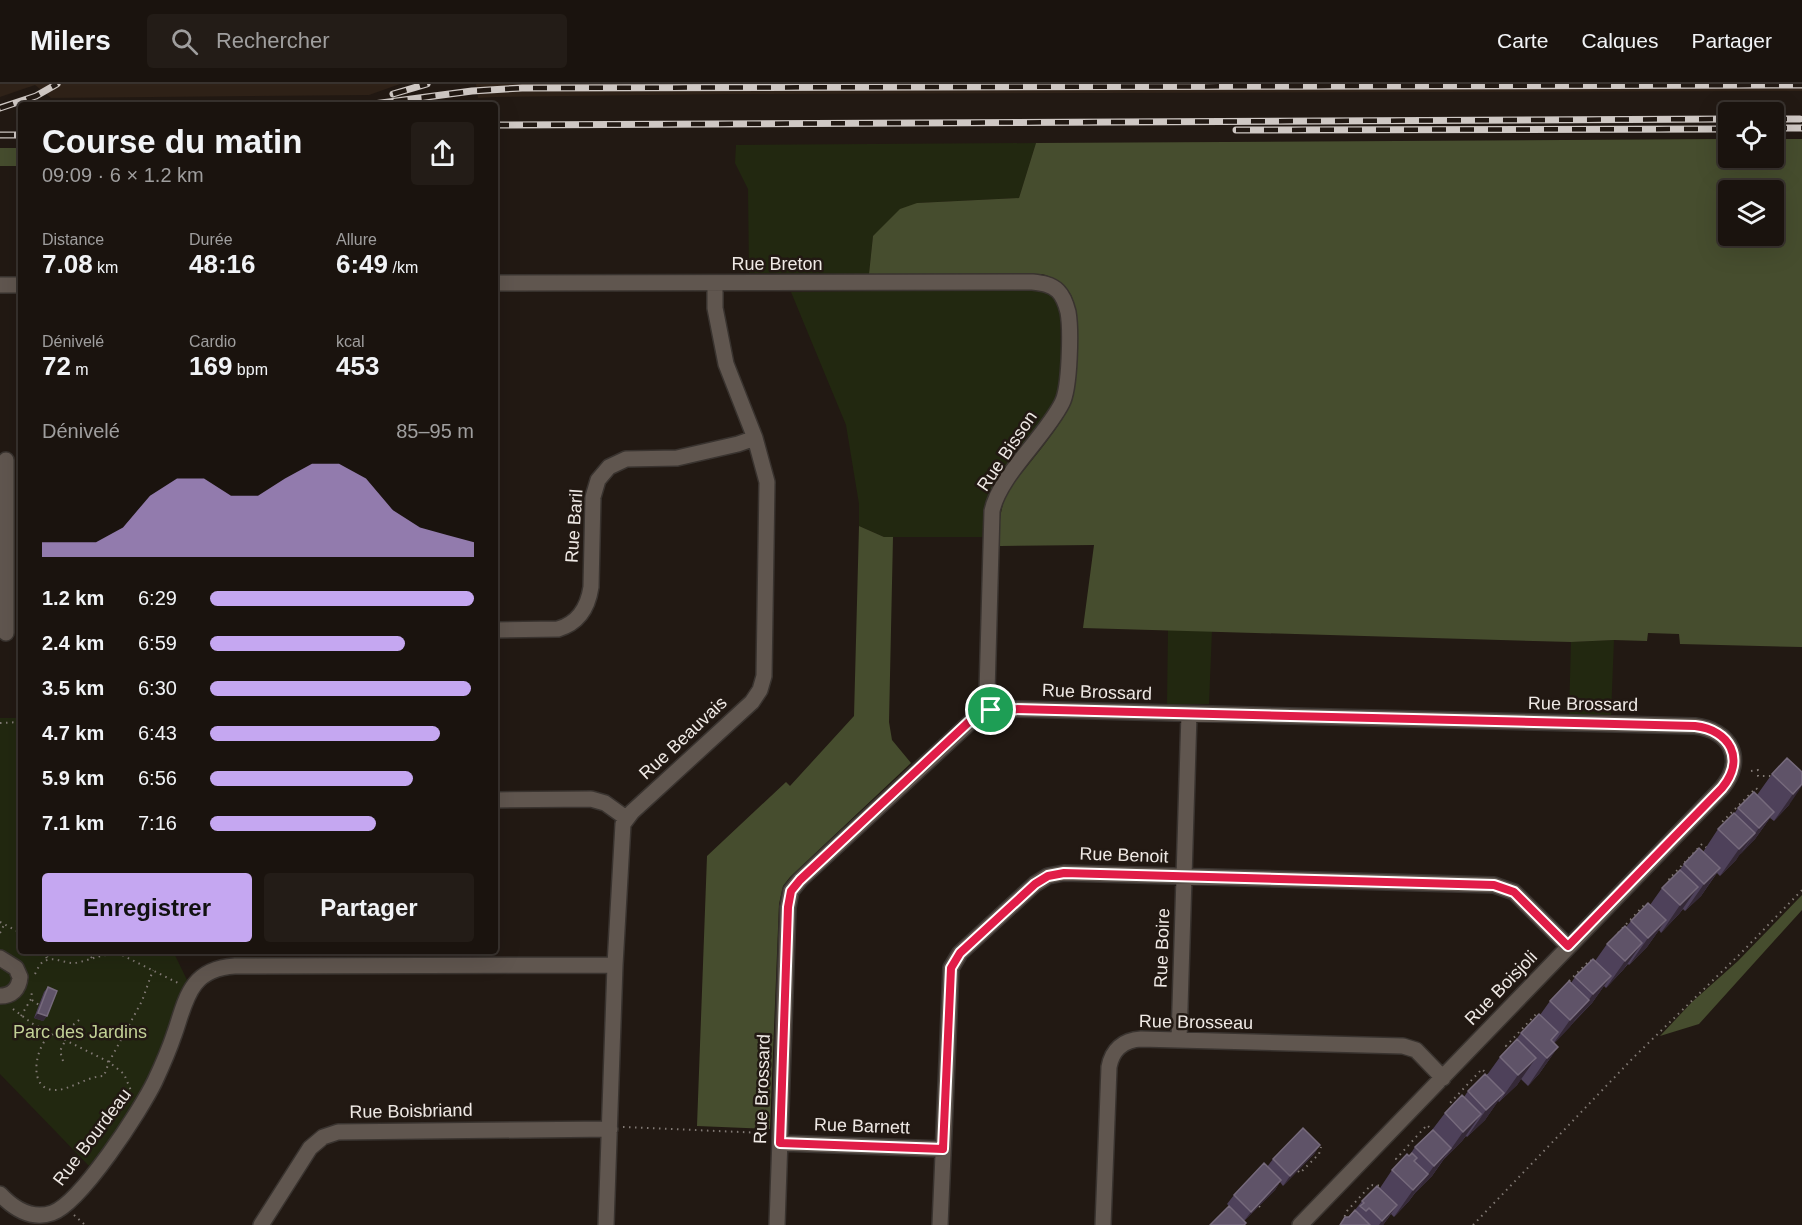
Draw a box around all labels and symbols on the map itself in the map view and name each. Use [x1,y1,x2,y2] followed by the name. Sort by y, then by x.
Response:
[731,254,823,274] street label: Rue Breton
[973,407,1041,495] street label: Rue Bisson
[561,488,587,564] street label: Rue Baril
[1042,680,1152,704] street label: Rue Brossard
[965,684,1016,735] pin
[635,692,731,784] street label: Rue Beauvais
[1528,693,1638,715] street label: Rue Brossard
[1079,843,1169,867] street label: Rue Benoit
[1151,908,1173,988] street label: Rue Boire
[1461,947,1541,1029] street label: Rue Boisjoli
[1139,1011,1253,1033] street label: Rue Brosseau
[13,1022,147,1042] park label: Parc des Jardins
[750,1034,774,1144] street label: Rue Brossard
[49,1085,135,1189] street label: Rue Bourdeau
[349,1100,473,1122] street label: Rue Boisbriand
[814,1114,910,1138] street label: Rue Barnett

